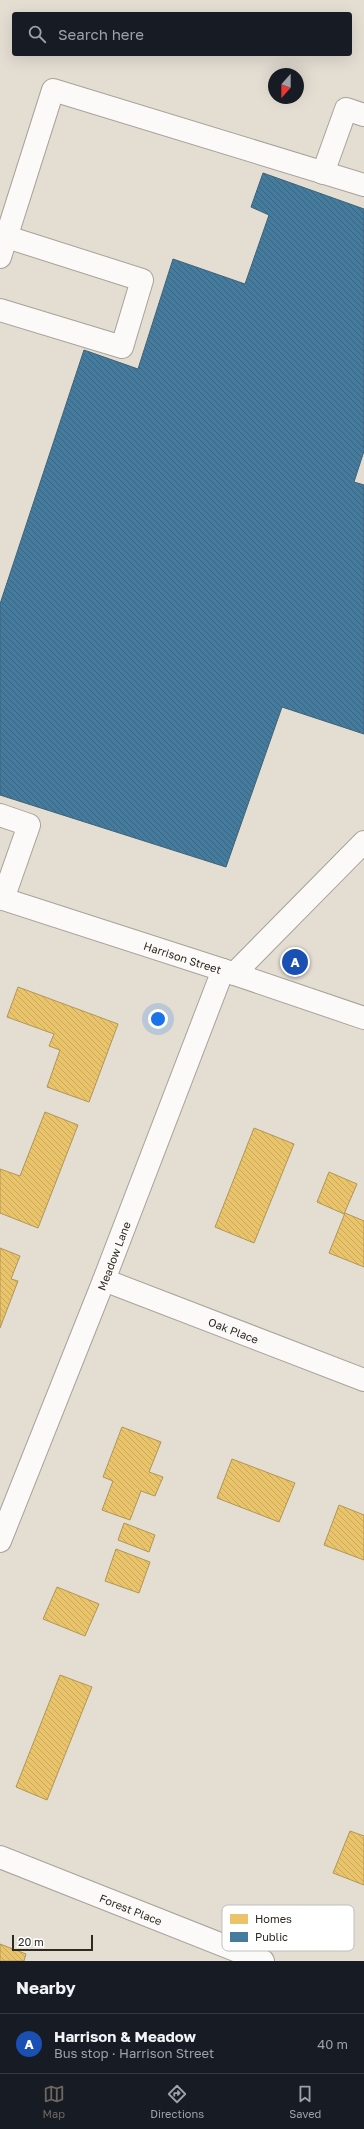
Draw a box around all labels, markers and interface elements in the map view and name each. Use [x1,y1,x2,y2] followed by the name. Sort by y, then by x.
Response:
[12,12,352,56] search box
[26,23,48,45] icon: search
[58,25,144,43] text: Search here
[268,68,304,104] north arrow
[142,938,223,976] street label: Harrison Street
[282,947,308,977] pin: A
[148,1009,168,1029] your location
[94,1219,132,1292] street label: Meadow Lane
[207,1314,261,1345] street label: Oak Place
[98,1891,164,1927] street label: Forest Place
[222,1905,354,1951] legend
[255,1912,292,1925] text: Homes
[255,1930,288,1943] text: Public
[12,1933,93,1952] scale bar
[18,1935,44,1948] text: 20 m
[16,1977,76,1998] text: Nearby
[54,2027,196,2045] text: Harrison & Meadow
[24,2036,34,2052] text: A
[317,2036,348,2052] text: 40 m
[54,2045,214,2061] text: Bus stop · Harrison Street
[43,2083,65,2120] tab: Map
[150,2083,204,2120] tab: Directions
[289,2083,321,2120] tab: Saved

